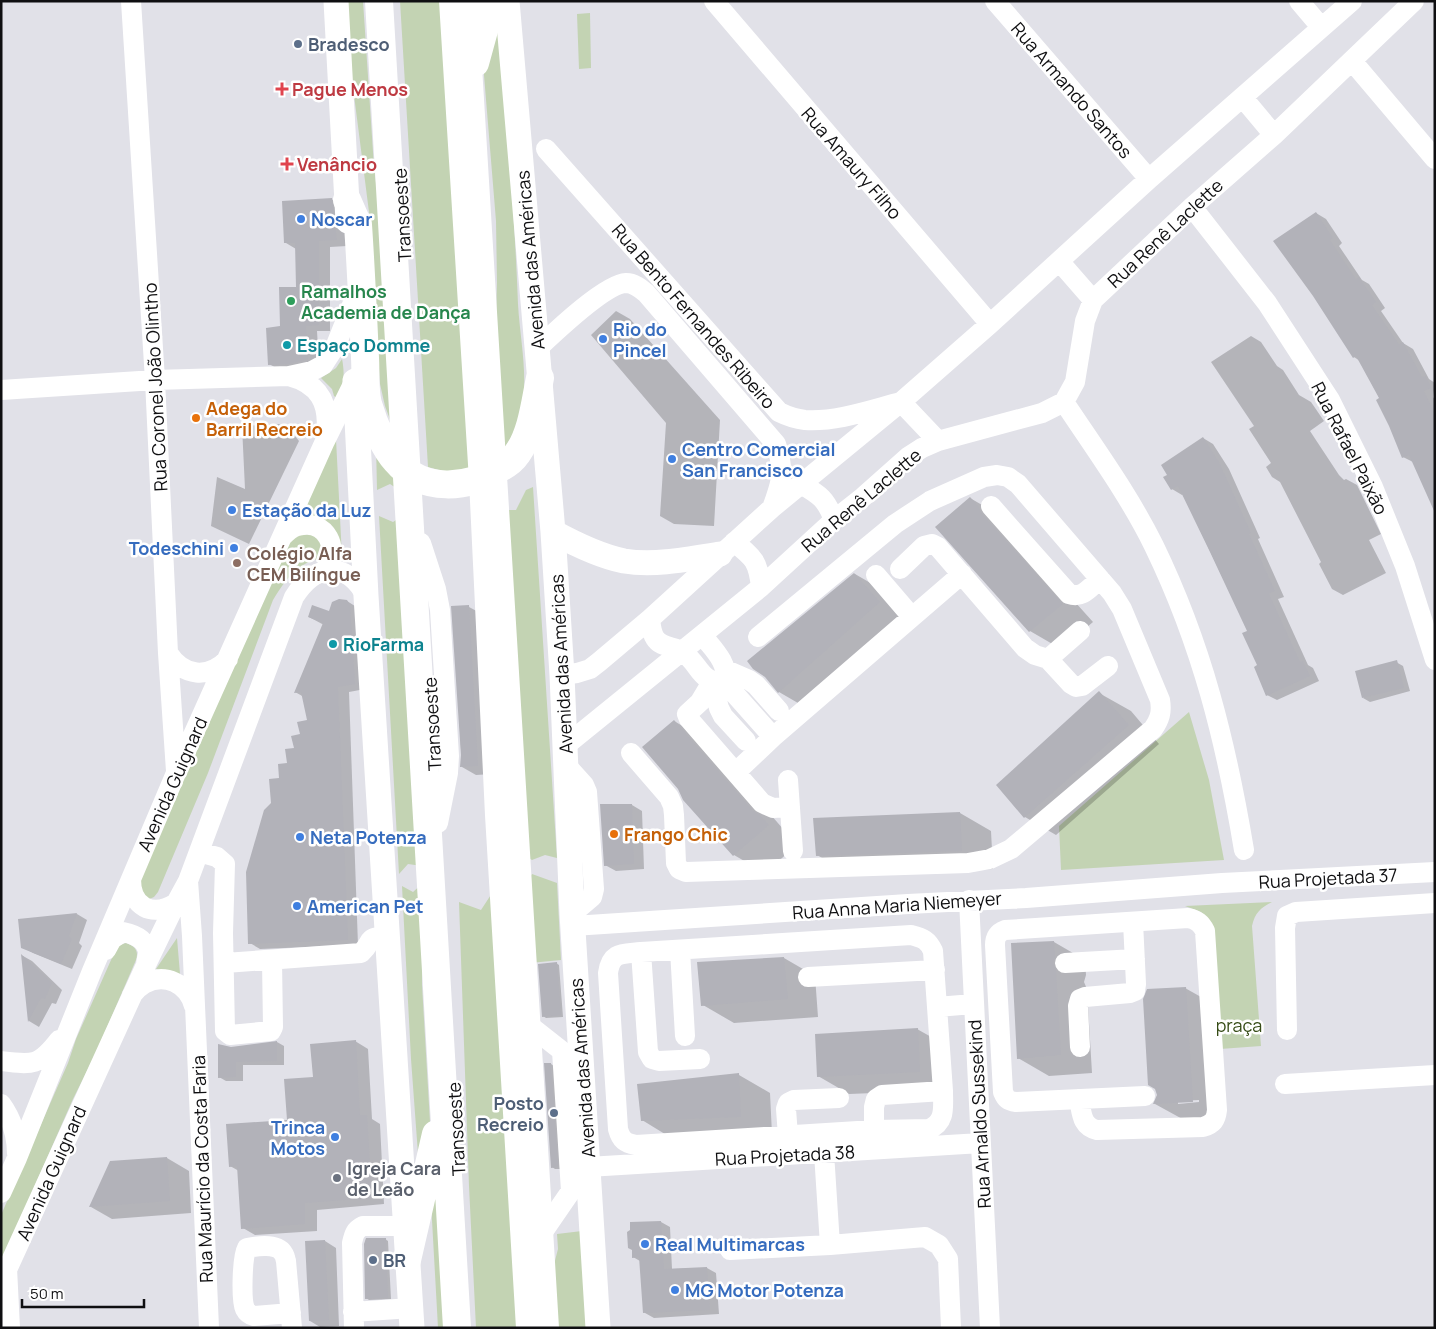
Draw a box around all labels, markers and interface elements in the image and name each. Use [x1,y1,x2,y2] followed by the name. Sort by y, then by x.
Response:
[1006,17,1138,163] street label: Rua Armando Santos
[308,32,390,56] place label: Bradesco
[292,38,304,50] marker: Bradesco
[292,77,408,101] place label: Pague Menos
[276,83,288,95] marker: Pague Menos
[797,102,907,224] street label: Rua Amaury Filho
[297,152,377,176] place label: Venâncio
[281,158,293,170] marker: Venâncio
[388,167,416,263] street label: Transoeste
[510,169,550,351] street label: Avenida das Américas
[1102,173,1228,293] street label: Rua Renê Laclette
[311,207,372,231] place label: Noscar
[295,213,307,225] marker: Noscar
[607,218,781,414] street label: Rua Bento Fernandes Ribeiro
[301,279,471,324] place label: Ramalhos Academia de Dança
[138,282,172,492] street label: Rua Coronel João Olintho
[285,295,297,307] marker: Ramalhos Academia de Dança
[613,317,667,362] place label: Rio do Pincel
[297,333,430,357] place label: Espaço Domme
[597,333,609,345] marker: Rio do Pincel
[281,339,293,351] marker: Espaço Domme
[1306,378,1394,518] street label: Rua Rafael Paixão
[206,396,323,441] place label: Adega do Barril Recreio
[190,412,202,424] marker: Adega do Barril Recreio
[682,437,835,482] place label: Centro Comercial San Francisco
[796,443,926,557] street label: Rua Renê Laclette
[666,453,678,465] marker: Centro Comercial San Francisco
[242,498,371,522] place label: Estação da Luz
[226,504,238,516] marker: Estação da Luz
[129,536,224,560] place label: Todeschini
[247,541,361,586] place label: Colégio Alfa CEM Bilíngue
[228,542,240,554] marker: Todeschini
[231,557,243,569] marker: Colégio Alfa CEM Bilíngue
[544,574,578,754] street label: Avenida das Américas
[343,632,424,656] place label: RioFarma
[327,638,339,650] marker: RioFarma
[418,676,446,772] street label: Transoeste
[132,713,212,855] street label: Avenida Guignard
[624,822,728,846] place label: Frango Chic
[310,825,427,849] place label: Neta Potenza
[608,828,620,840] marker: Frango Chic
[294,831,306,843] marker: Neta Potenza
[1258,862,1398,894] street label: Rua Projetada 37
[791,886,1003,924] street label: Rua Anna Maria Niemeyer
[307,894,424,918] place label: American Pet
[291,900,303,912] marker: American Pet
[564,977,600,1159] street label: Avenida das Américas
[1216,1013,1262,1037] park label: praça
[962,1019,996,1209] street label: Rua Arnaldo Sussekind
[186,1055,218,1283] street label: Rua Maurício da Costa Faria
[442,1081,470,1177] street label: Transoeste
[477,1091,544,1136] place label: Posto Recreio
[11,1102,91,1244] street label: Avenida Guignard
[548,1107,560,1119] marker: Posto Recreio
[271,1115,325,1160] place label: Trinca Motos
[329,1131,341,1143] marker: Trinca Motos
[714,1139,856,1171] street label: Rua Projetada 38
[347,1156,441,1201] place label: Igreja Cara de Leão
[331,1172,343,1184] marker: Igreja Cara de Leão
[655,1232,805,1256] place label: Real Multimarcas
[639,1238,651,1250] marker: Real Multimarcas
[383,1248,406,1272] place label: BR
[367,1254,379,1266] marker: BR
[22,1276,145,1308] scale bar
[685,1278,844,1302] place label: MG Motor Potenza
[30,1283,64,1304] text: 50 m
[669,1284,681,1296] marker: MG Motor Potenza

